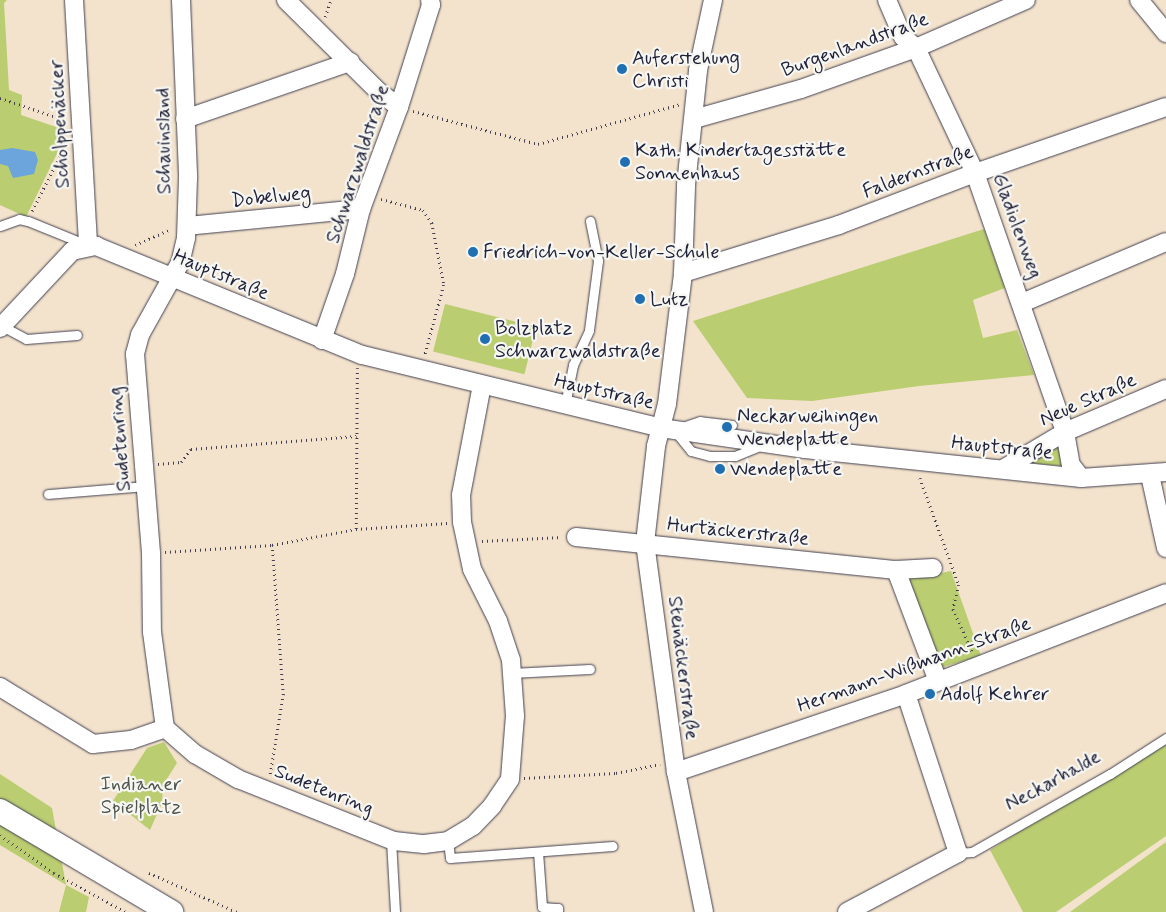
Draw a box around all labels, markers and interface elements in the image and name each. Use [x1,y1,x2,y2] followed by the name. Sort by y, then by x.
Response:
[778,7,932,83] street label: Burgenlandstraße
[632,46,740,93] place label: Auferstehung Christi
[45,59,75,189] street label: Scholppenäcker
[616,63,628,75] marker: Auferstehung Christi
[321,82,395,246] street label: Schwarzwaldstraße
[151,88,177,194] street label: Schauinsland
[635,138,846,185] place label: Kath. Kindertagesstätte Sonnenhaus
[859,140,977,204] street label: Faldernstraße
[619,156,631,168] marker: Kath. Kindertagesstätte Sonnenhaus
[987,170,1047,282] street label: Gladiolenweg
[230,181,312,213] street label: Dobelweg
[483,240,719,264] place label: Friedrich-von-Keller-Schule
[169,244,273,306] street label: Hauptstraße
[467,246,479,258] marker: Friedrich-von-Keller-Schule
[650,287,688,311] place label: Lutz
[634,293,646,305] marker: Lutz
[495,316,661,363] place label: Bolzplatz Schwarzwaldstraße
[479,333,491,345] marker: Bolzplatz Schwarzwaldstraße
[1036,368,1140,432] street label: Neue Straße
[552,369,656,415] street label: Hauptstraße
[103,386,137,492] street label: Sudetenring
[737,404,878,451] place label: Neckarweihingen Wendeplatte
[721,421,733,433] marker: Neckarweihingen Wendeplatte
[950,431,1054,465] street label: Hauptstraße
[730,457,842,481] place label: Wendeplatte
[714,463,726,475] marker: Wendeplatte
[666,513,810,551] street label: Hurtäckerstraße
[662,595,704,741] street label: Steinäckerstraße
[794,612,1034,718] street label: Hermann-Wißmann-Straße
[940,682,1050,706] place label: Adolf Kehrer
[924,688,936,700] marker: Adolf Kehrer
[1001,745,1105,817] street label: Neckarhalde
[271,759,377,821] street label: Sudetenring
[100,772,182,819] park label: Indianer Spielplatz

